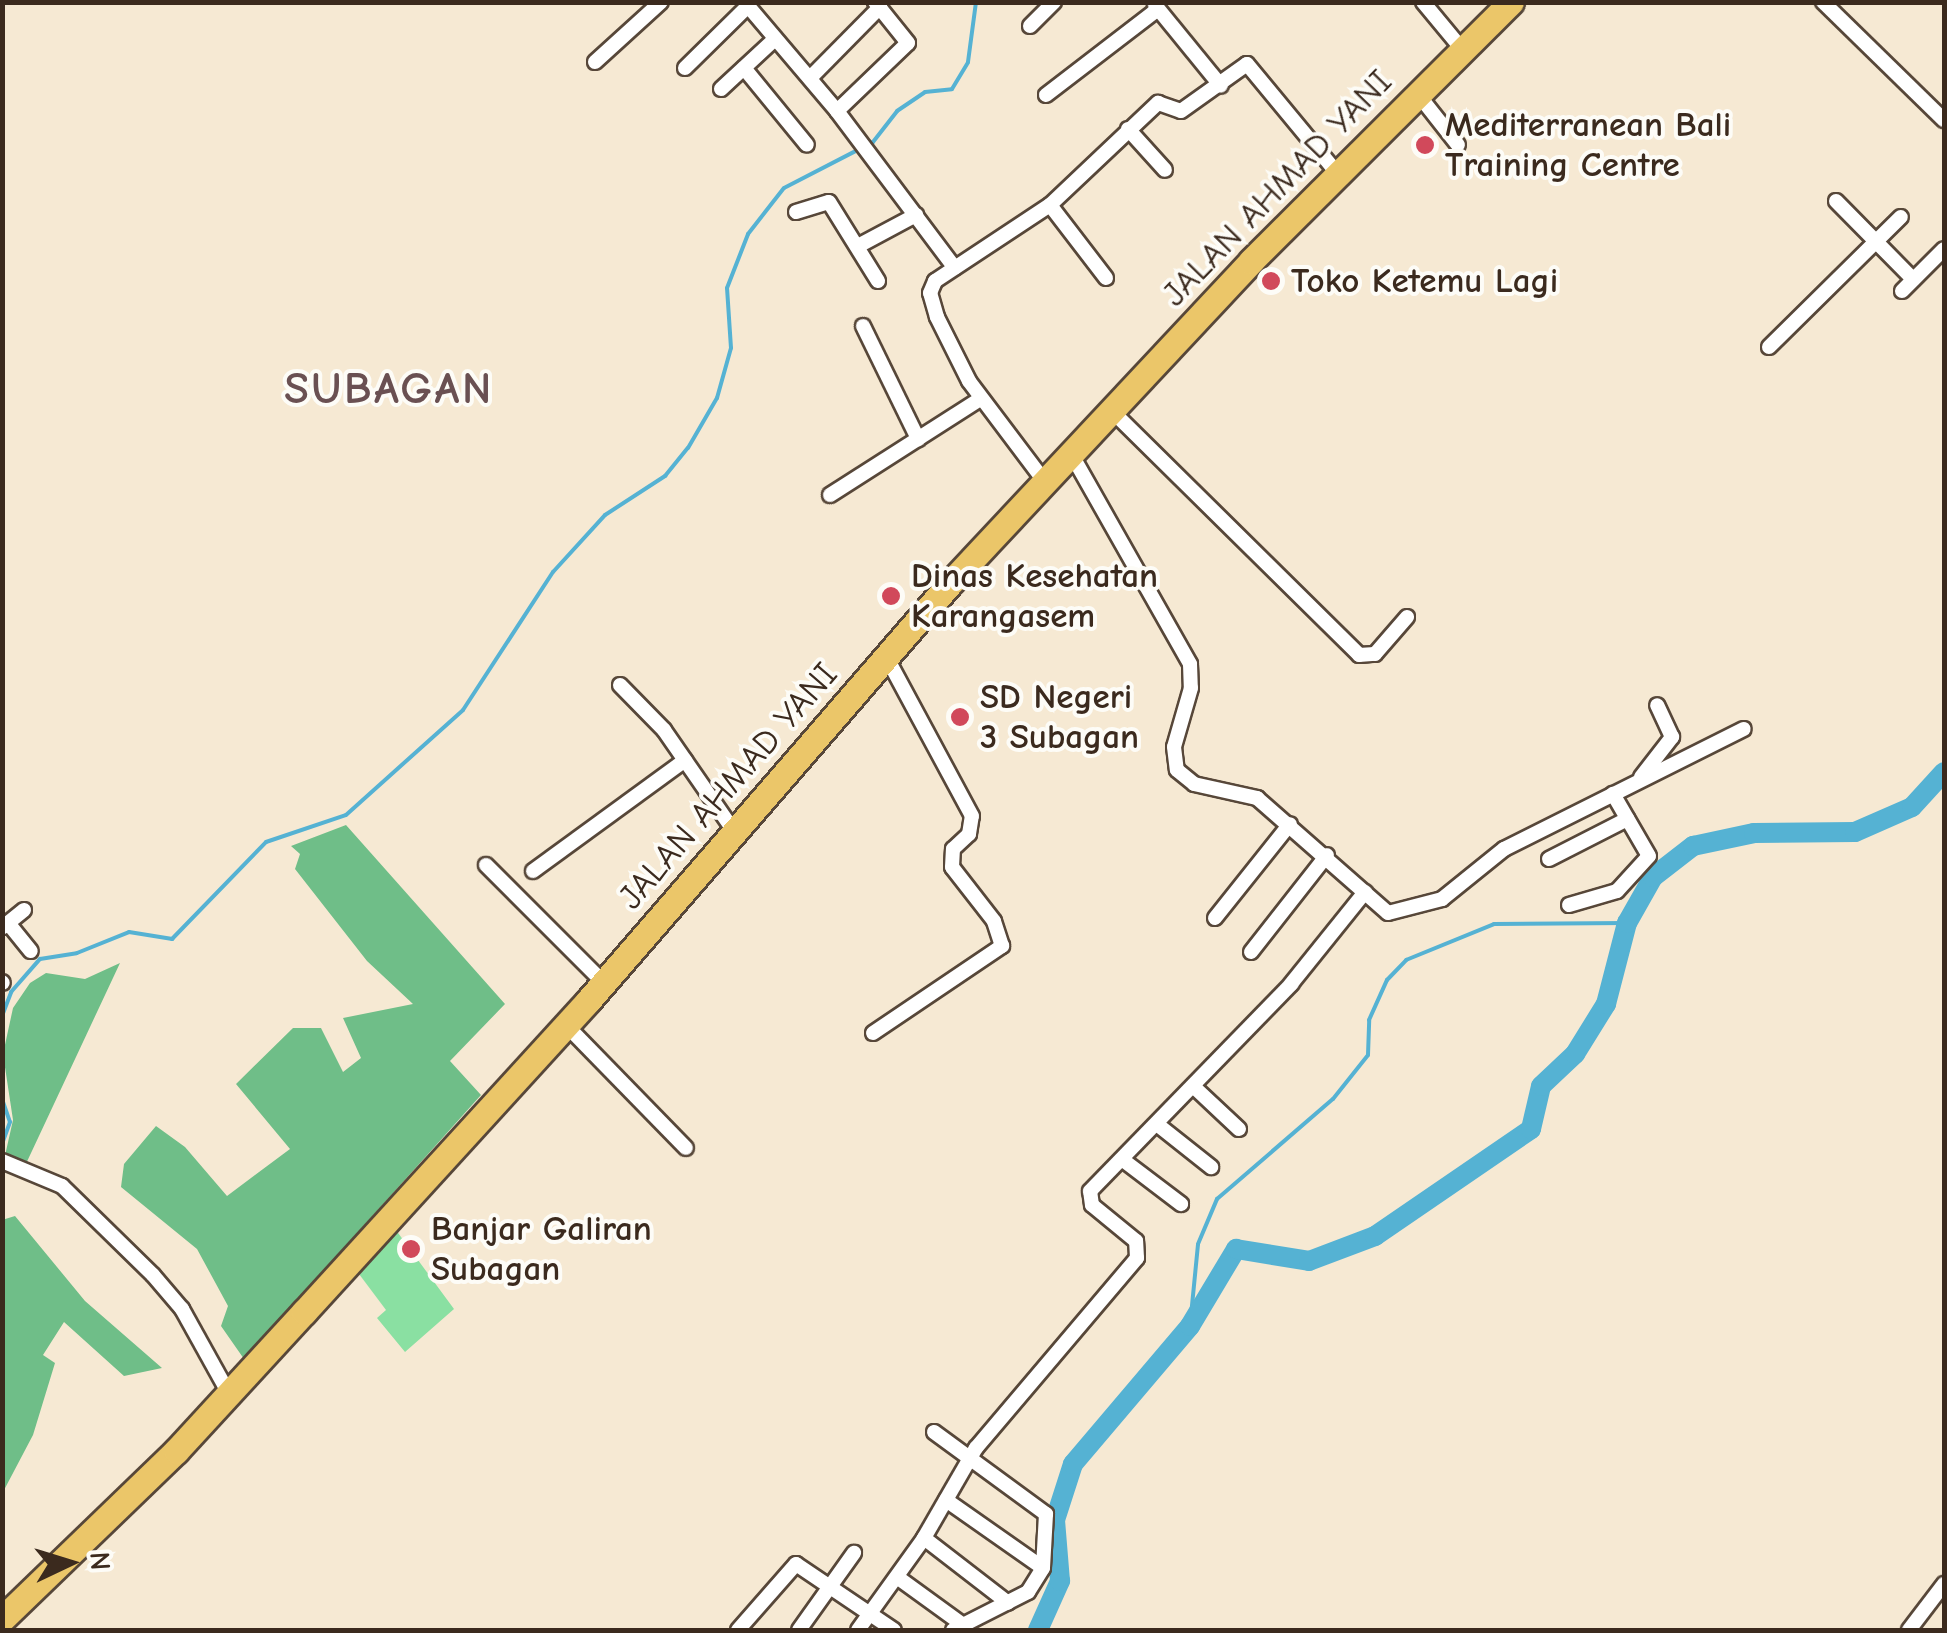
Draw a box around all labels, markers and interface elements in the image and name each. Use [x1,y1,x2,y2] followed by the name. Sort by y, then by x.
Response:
[1153,61,1401,315] street label: JALAN AHMAD YANI
[1445,104,1731,186] place label: Mediterranean Bali Training Centre
[1414,134,1436,156] marker: Mediterranean Bali Training Centre
[1291,260,1558,302] place label: Toko Ketemu Lagi
[1260,270,1282,292] marker: Toko Ketemu Lagi
[284,362,494,416] district label: SUBAGAN
[911,555,1158,637] place label: Dinas Kesehatan Karangasem
[880,585,902,607] marker: Dinas Kesehatan Karangasem
[610,654,846,918] street label: JALAN AHMAD YANI
[980,676,1139,758] place label: SD Negeri 3 Subagan
[949,706,971,728] marker: SD Negeri 3 Subagan
[431,1208,652,1290] place label: Banjar Galiran Subagan
[400,1238,422,1260] marker: Banjar Galiran Subagan
[20,1513,120,1613] north arrow
[83,1551,117,1571] text: N

